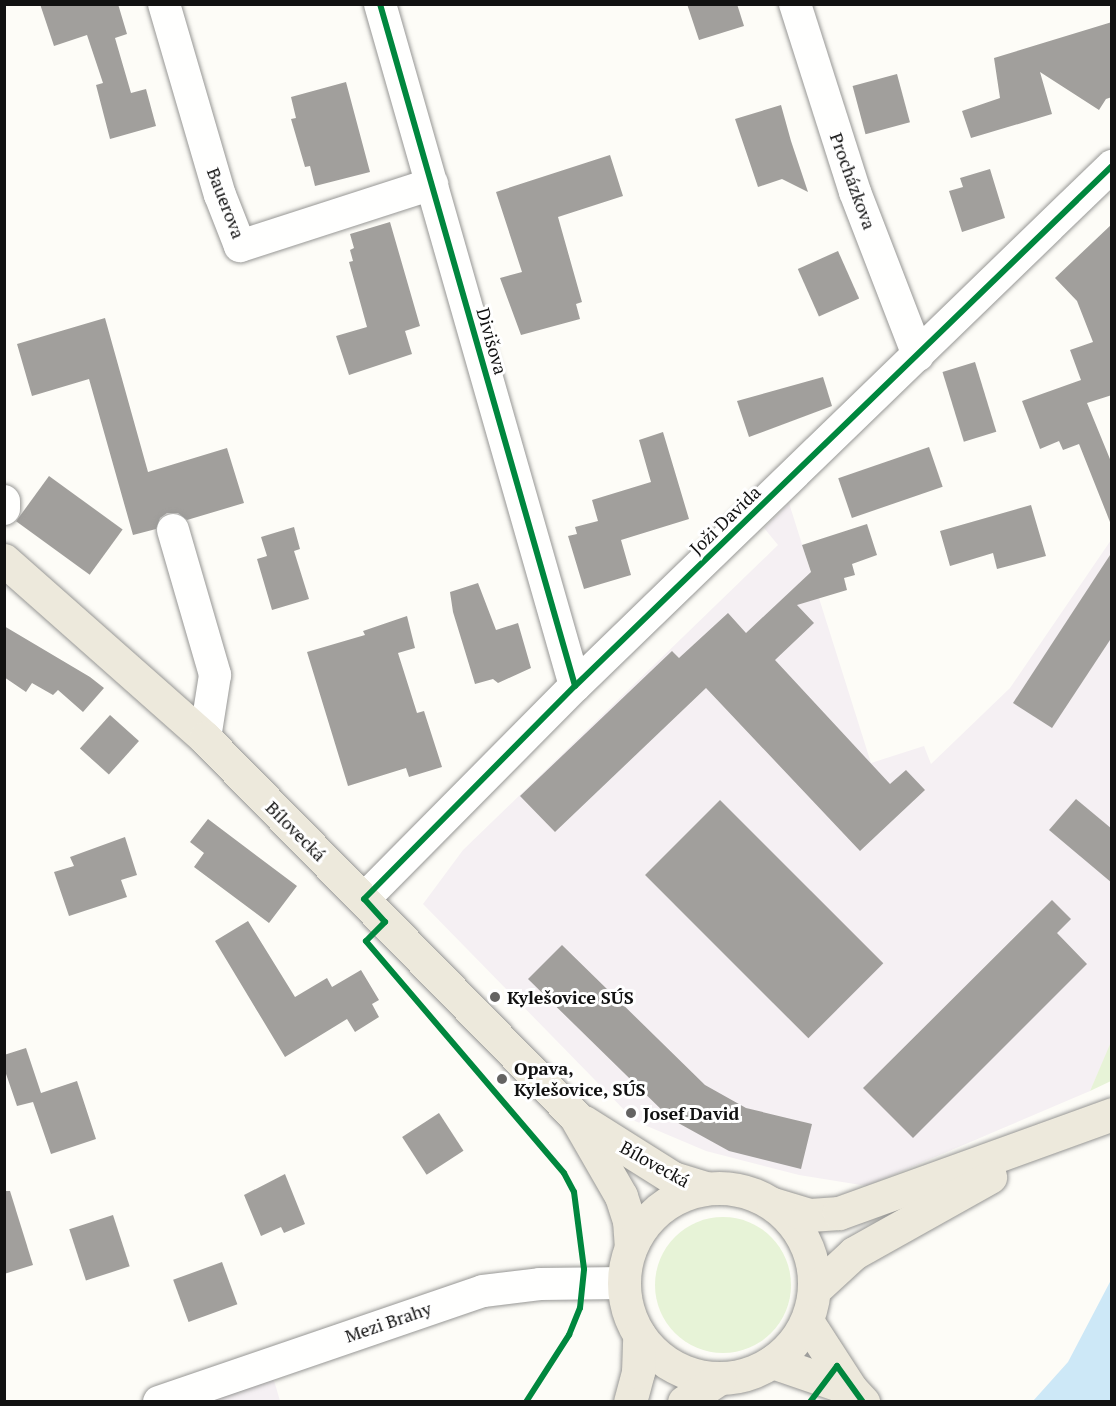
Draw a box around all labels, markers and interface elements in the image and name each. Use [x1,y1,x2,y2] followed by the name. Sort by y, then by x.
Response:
[826,130,880,232] street label: Procházkova
[203,164,249,242] street label: Bauerova
[472,305,512,377] street label: Divišova
[685,481,765,559] street label: Joži Davida
[261,796,331,866] street label: Bílovecká
[507,986,634,1008] place label: Kylešovice SÚS
[488,990,502,1004] marker: Kylešovice SÚS
[514,1058,646,1100] place label: Opava, Kylešovice, SÚS
[495,1072,509,1086] marker: Opava, Kylešovice, SÚS
[643,1102,739,1124] place label: Josef David
[624,1106,638,1120] marker: Josef David
[616,1136,694,1192] street label: Bílovecká
[342,1297,434,1347] street label: Mezi Brahy

